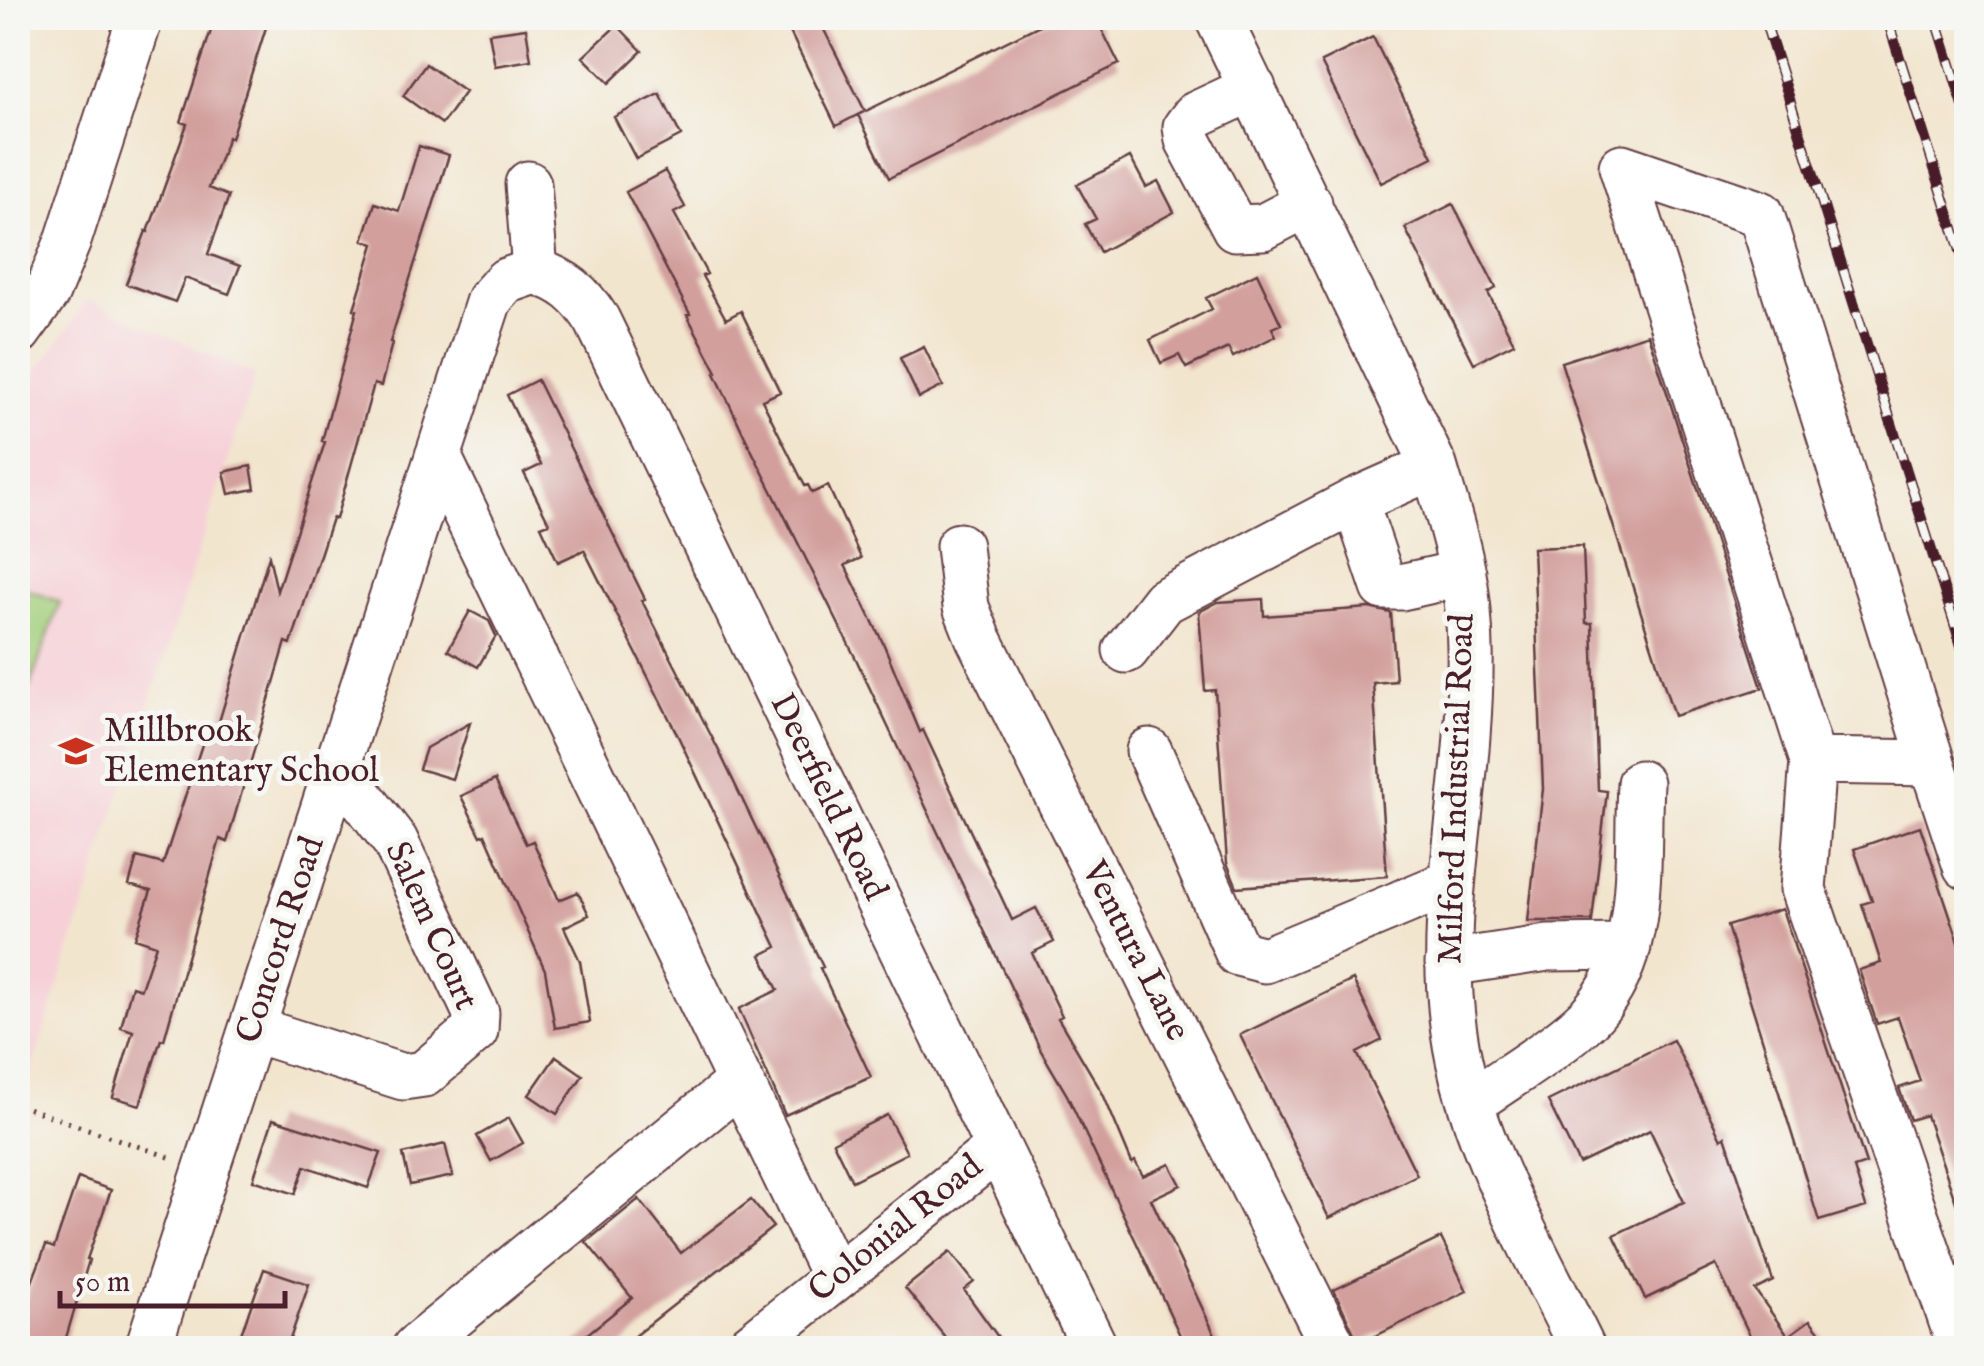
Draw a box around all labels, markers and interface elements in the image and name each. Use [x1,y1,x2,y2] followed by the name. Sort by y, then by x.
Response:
[1428,613,1486,965] street label: Milford Industrial Road
[759,686,898,908] street label: Deerfield Road
[104,709,379,794] place label: Millbrook Elementary School
[57,732,95,770] school or university icon: Millbrook Elementary School
[226,831,336,1049] street label: Concord Road
[374,835,488,1017] street label: Salem Court
[1070,852,1200,1049] street label: Ventura Lane
[800,1145,993,1313] street label: Colonial Road
[60,1246,285,1308] scale bar
[75,1264,130,1302] text: 50 m

